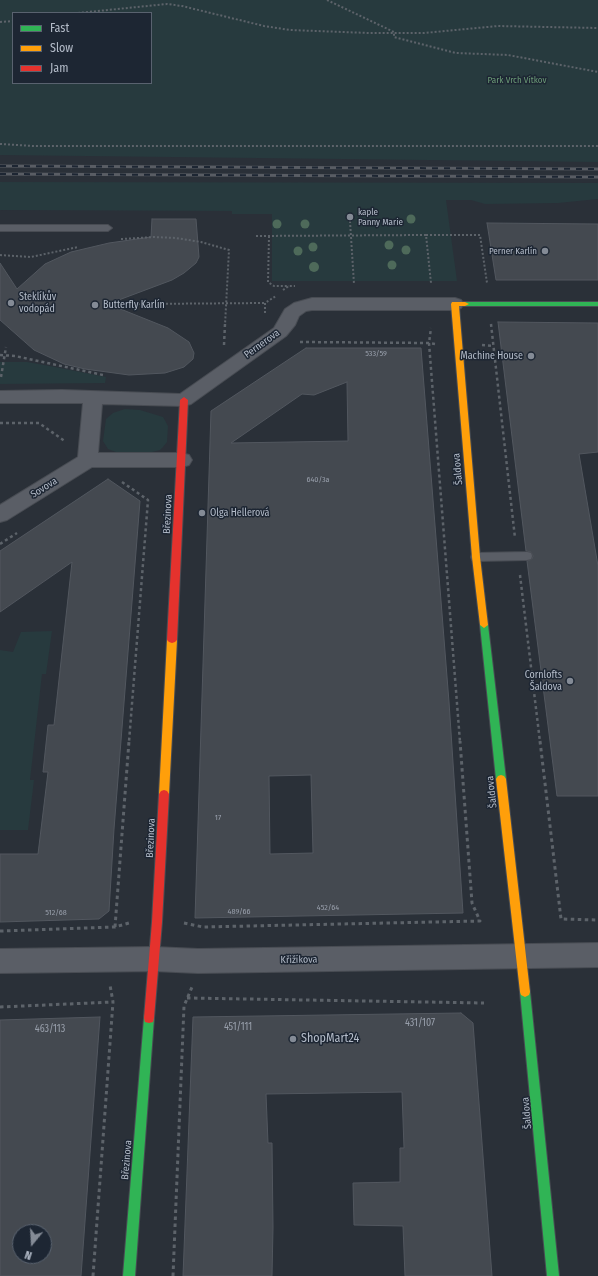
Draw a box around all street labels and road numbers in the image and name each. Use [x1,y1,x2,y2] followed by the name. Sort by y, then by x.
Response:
[242,327,282,361] street label: Pernerova
[451,452,465,486] street label: Šaldova
[29,475,59,501] street label: Sovova
[161,494,175,534] street label: Březinova
[484,775,500,809] street label: Šaldova
[144,818,158,858] street label: Březinova
[280,954,318,966] street label: Křižíkova
[520,1096,534,1130] street label: Šaldova
[119,1140,135,1180] street label: Březinova

